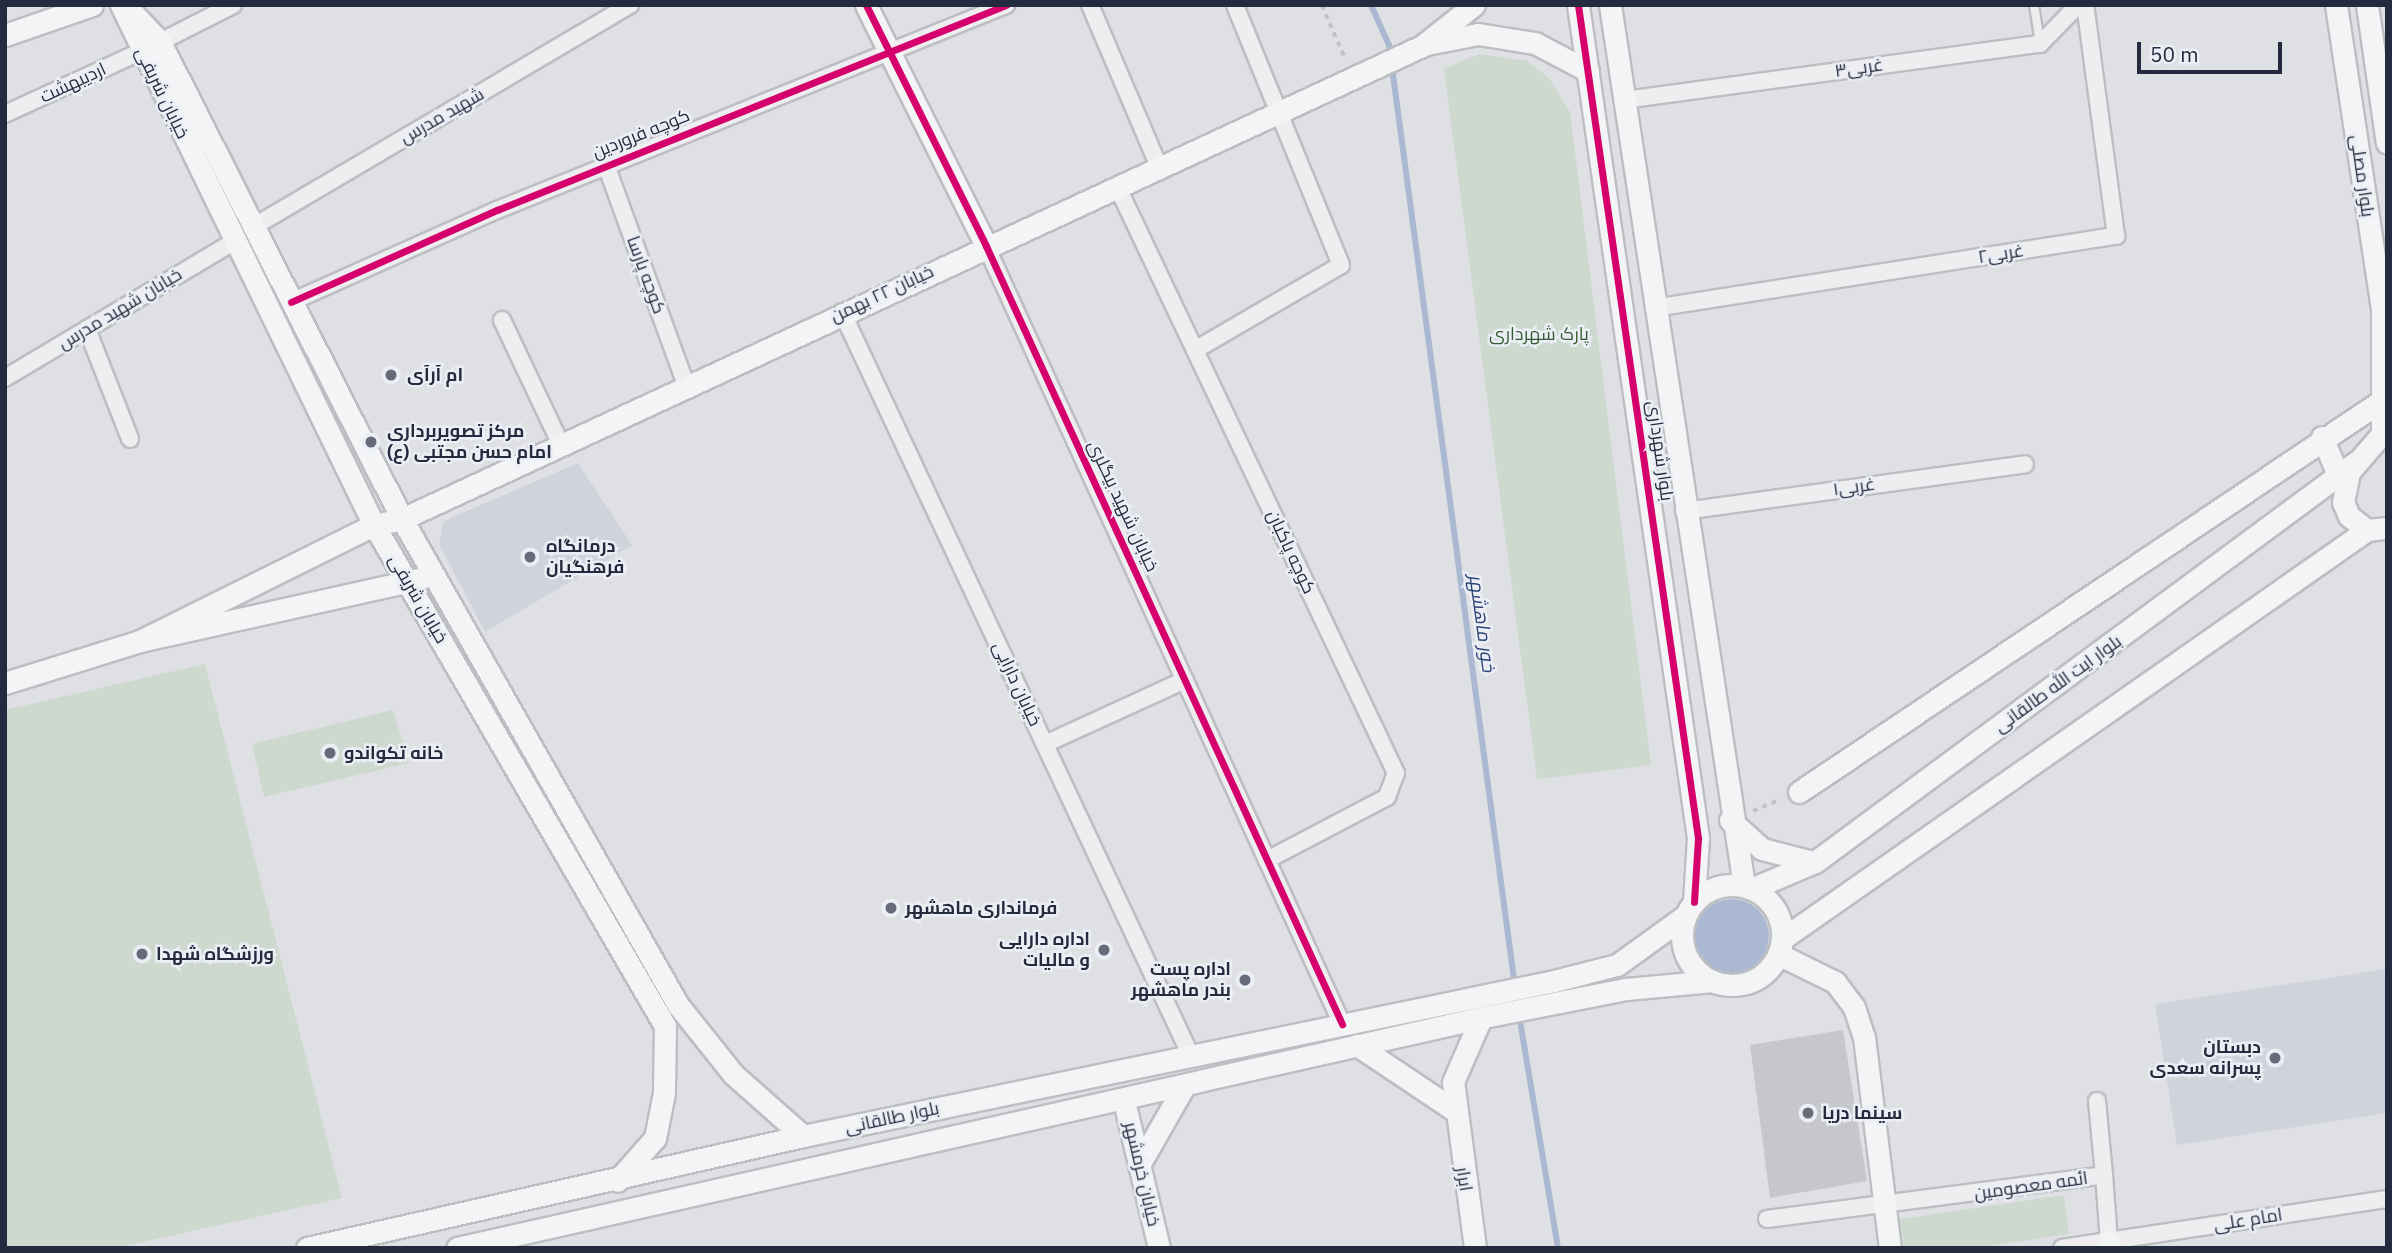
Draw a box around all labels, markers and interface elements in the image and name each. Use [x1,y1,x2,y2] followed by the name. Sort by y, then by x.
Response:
[2140,28,2285,72] scale bar
[2150,40,2199,68] text: 50 m
[131,44,193,142] street label: خیابان شریفی
[1833,54,1885,82] street label: ۳غربی
[37,58,109,108] street label: اردیبهشت
[396,83,488,149] street label: شهید مدرس
[589,105,693,163] street label: کوچه فروردین
[2346,133,2378,219] street label: بلوار مصلی
[622,233,670,317] street label: کوچه پارسا
[1976,240,2026,268] street label: ۲غربی
[827,261,937,327] street label: خیابان ۲۲ بهمن
[54,264,186,354] street label: خیابان شهید مدرس
[1489,323,1589,345] park label: پارک شهرداری
[407,364,463,386] place label: ام آرآی
[381,365,401,385] marker: ام آرآی
[1642,399,1678,503] street label: بلوار شهرداری
[387,421,552,464] place label: مرکز تصویربرداری امام حسن مجتبی (ع)
[361,432,381,452] marker: مرکز تصویربرداری امام حسن مجتبی (ع)
[1083,437,1163,575] street label: خیابان شهید بیگلری
[1832,473,1876,501] street label: ۱غربی
[1262,507,1320,597] street label: کوچه پاکبان
[546,536,624,578] place label: درمانگاه فرهنگیان
[520,547,540,567] marker: درمانگاه فرهنگیان
[384,551,452,647] street label: خیابان شریفی
[1464,573,1500,673] water label: خور ماهشهر
[1990,630,2126,738] street label: بلوار ایت الله طالقانی
[988,638,1046,730] street label: خیابان دارایی
[344,742,443,764] place label: خانه تکواندو
[322,745,338,761] marker: خانه تکواندو
[905,897,1057,919] place label: فرمانداری ماهشهر
[883,900,899,916] marker: فرمانداری ماهشهر
[999,929,1090,972] place label: اداره دارایی و مالیات
[1096,942,1112,958] marker: اداره دارایی و مالیات
[156,943,274,965] place label: ورزشگاه شهدا
[134,946,150,962] marker: ورزشگاه شهدا
[1131,959,1231,1002] place label: اداره پست بندر ماهشهر
[1237,972,1253,988] marker: اداره پست بندر ماهشهر
[2150,1037,2261,1080] place label: دبستان پسرانه سعدی
[2267,1050,2283,1066] marker: دبستان پسرانه سعدی
[843,1097,941,1139] street label: بلوار طالقانی
[1822,1102,1902,1124] place label: سینما دریا
[1800,1105,1816,1121] marker: سینما دریا
[1119,1120,1165,1228] street label: خیابان خرمشهر
[1451,1165,1477,1193] street label: ابرار
[1973,1167,2089,1205] street label: ائمه معصومین
[2212,1204,2284,1236] street label: امام علی

